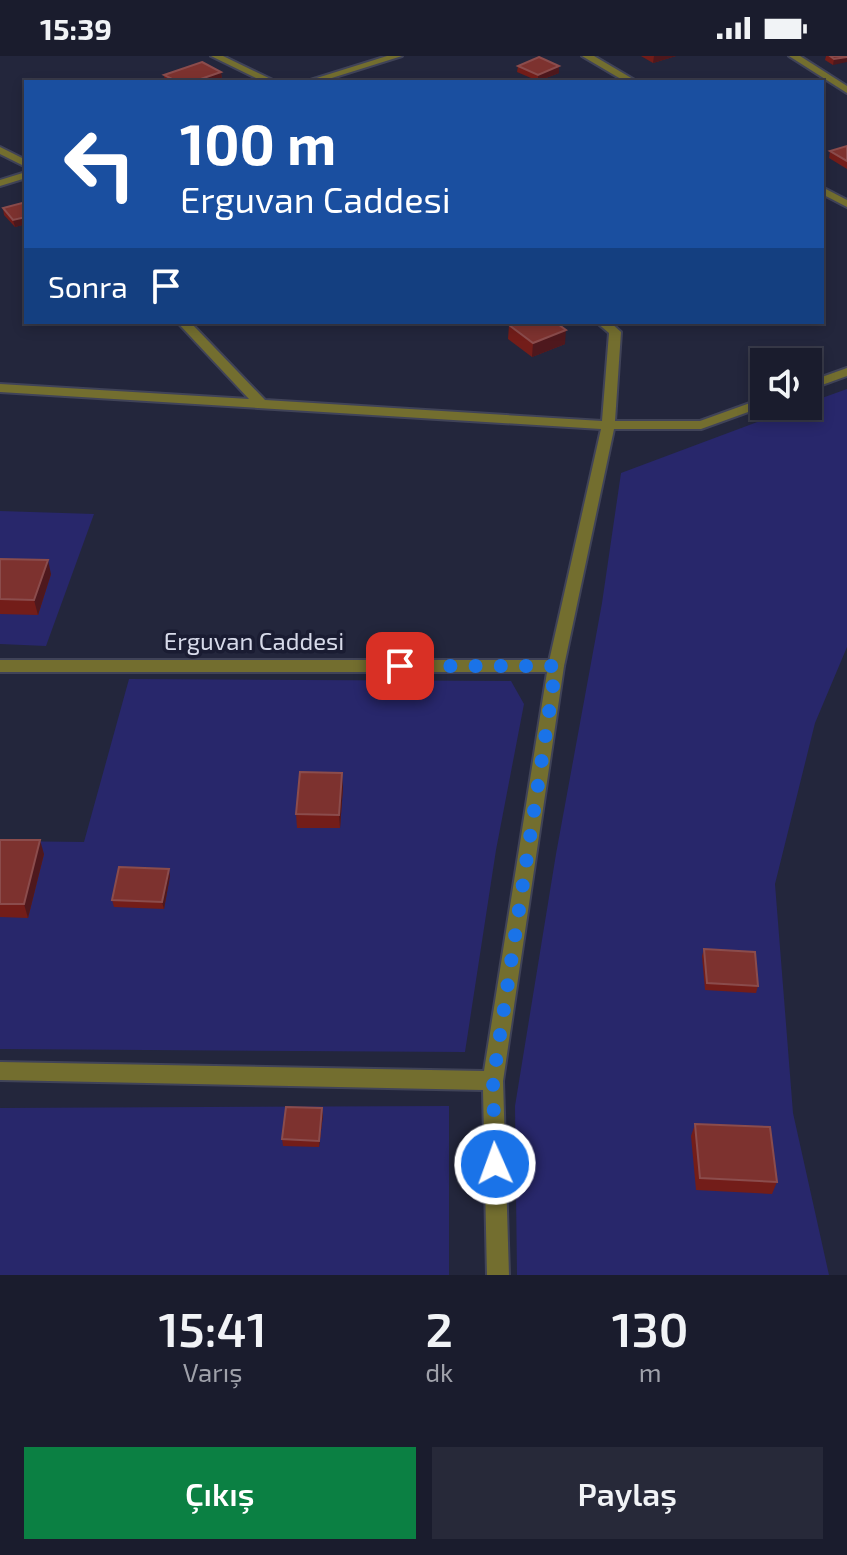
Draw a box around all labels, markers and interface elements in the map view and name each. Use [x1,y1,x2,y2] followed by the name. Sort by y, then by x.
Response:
[40,10,112,46] text: 15:39
[180,109,336,176] text: 100 m
[48,112,152,216] icon: left
[180,177,451,220] text: Erguvan Caddesi
[144,264,188,308] icon: arrive
[48,268,128,304] text: Sonra
[750,348,822,420] map controls
[750,348,822,420] button: sound
[164,626,344,655] street label: Erguvan Caddesi
[366,632,434,700] pin
[378,644,422,688] icon: arrive
[453,1122,537,1206] position arrow
[158,1299,267,1357] text: 15:41
[426,1299,453,1357] text: 2
[612,1299,689,1357] text: 130
[183,1356,242,1387] text: Varış
[425,1356,453,1387] text: dk
[639,1356,662,1387] text: m
[24,1447,416,1539] button: Çıkış
[432,1447,823,1539] button: Paylaş

